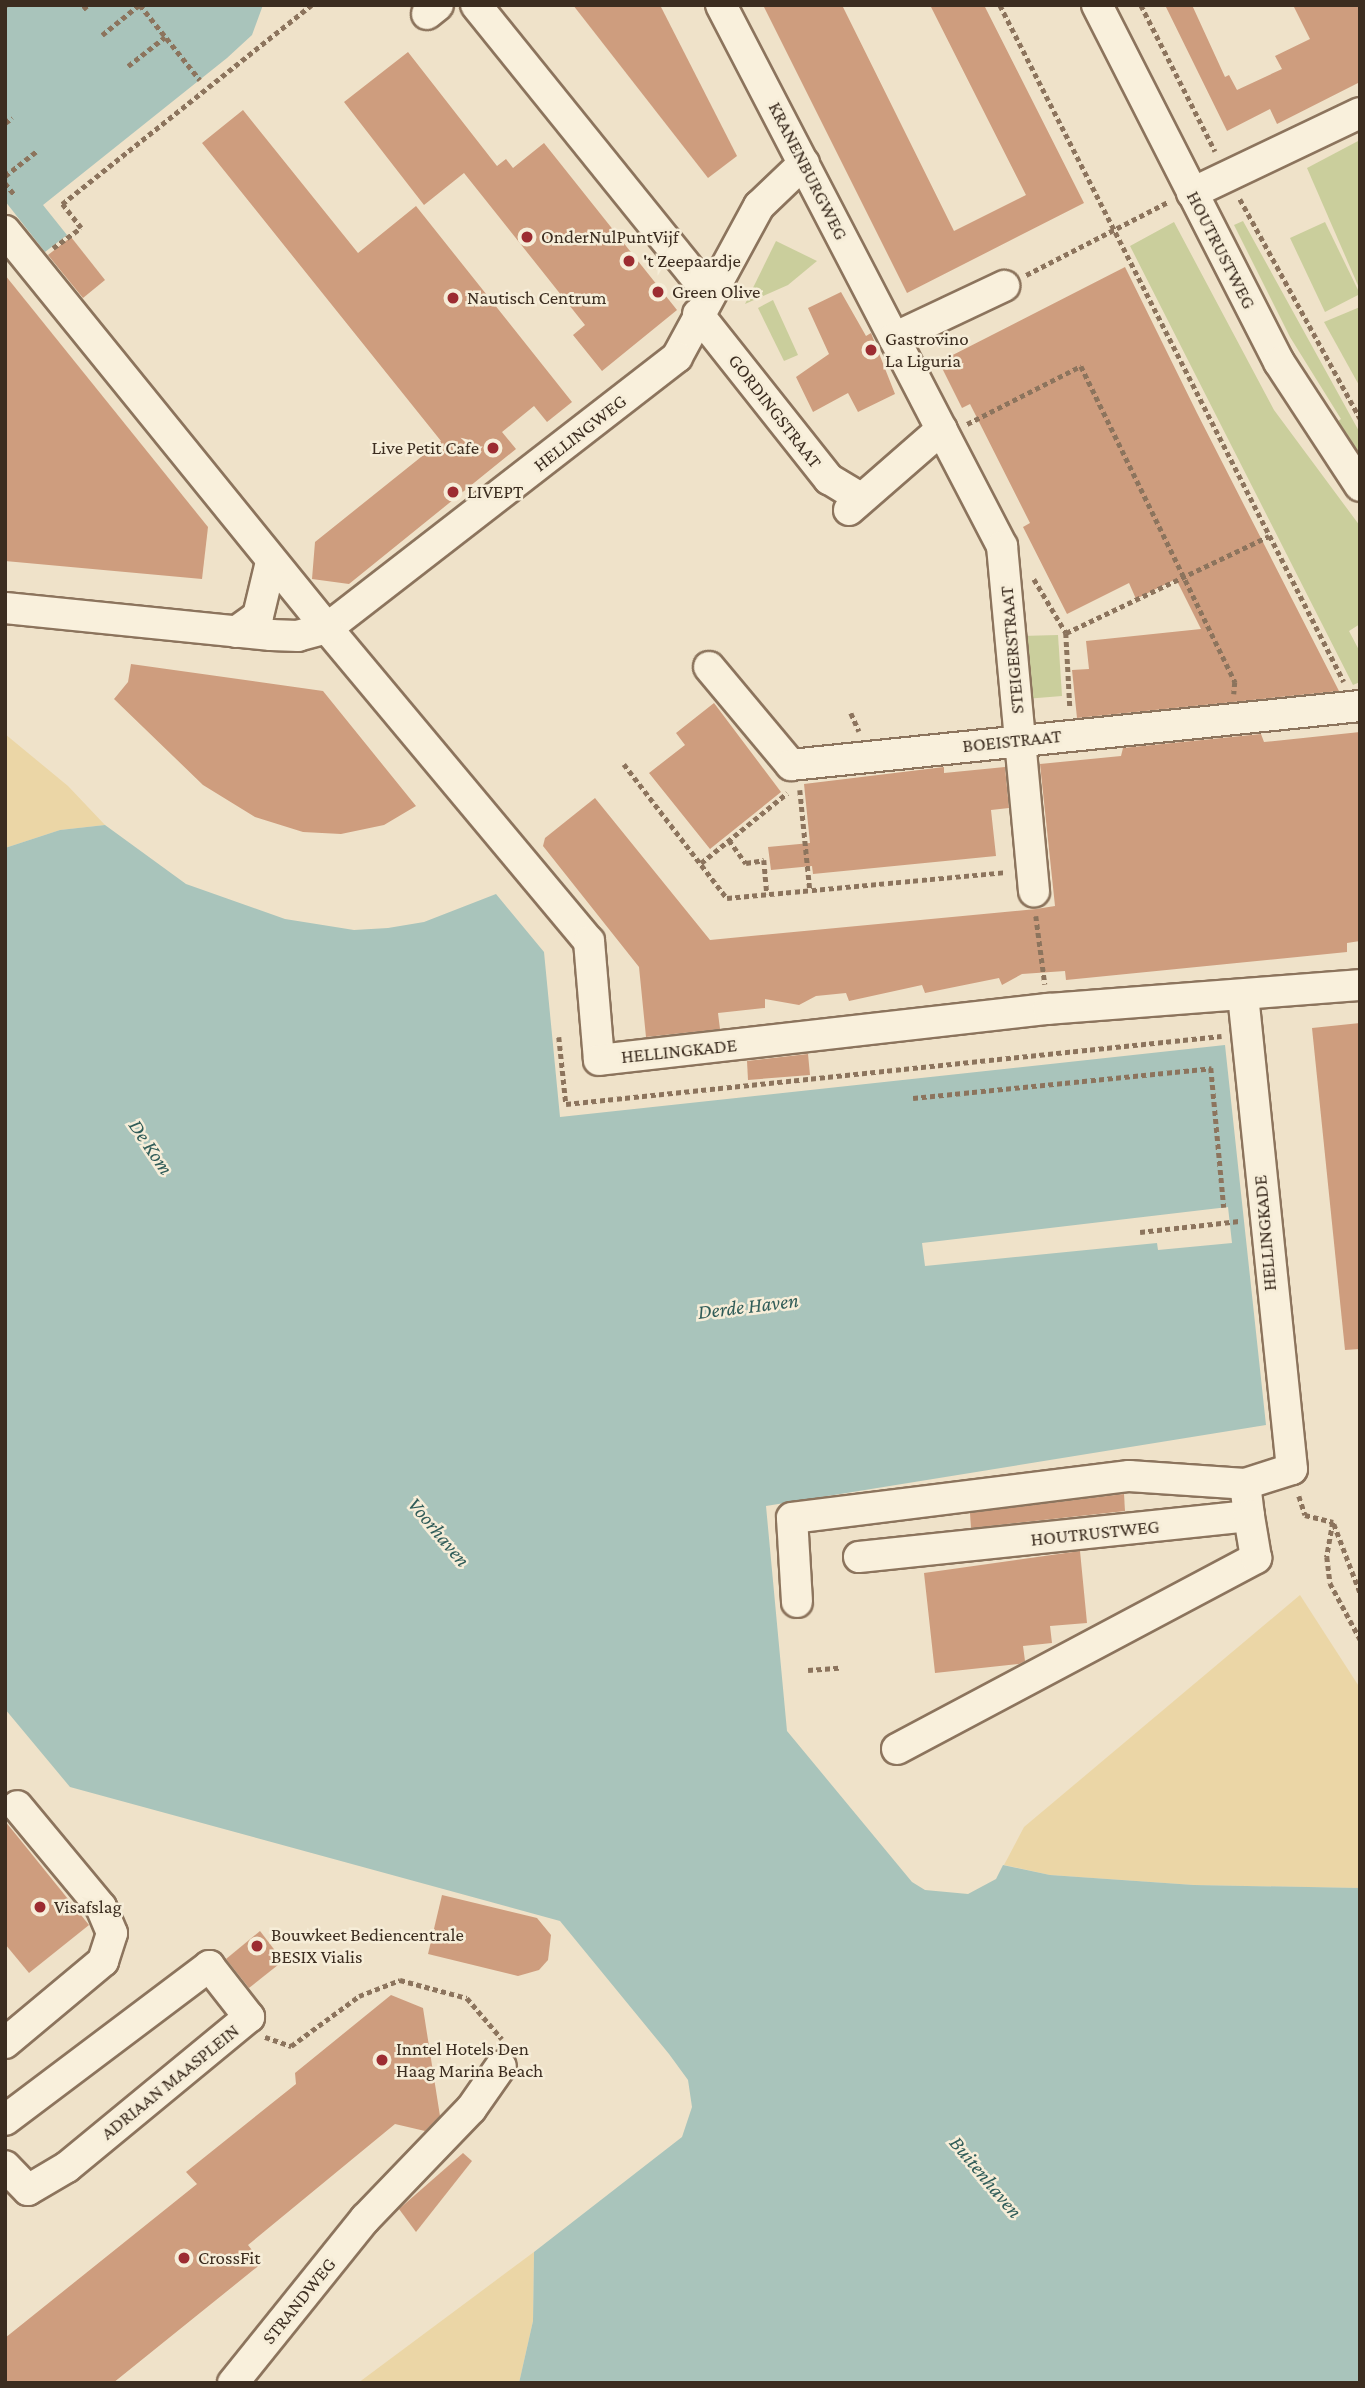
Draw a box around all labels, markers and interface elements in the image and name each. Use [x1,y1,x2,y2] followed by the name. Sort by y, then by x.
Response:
[763,98,853,244] street label: KRANENBURGWEG
[1182,187,1260,313] street label: HOUTRUSTWEG
[541,226,679,248] place label: OnderNulPuntVijf
[519,229,535,245] marker: OnderNulPuntVijf
[643,250,741,272] place label: 't Zeepaardje
[621,253,637,269] marker: 't Zeepaardje
[672,281,760,303] place label: Green Olive
[650,284,666,300] marker: Green Olive
[467,287,607,309] place label: Nautisch Centrum
[445,290,461,306] marker: Nautisch Centrum
[885,328,969,372] place label: Gastrovino La Liguria
[863,342,879,358] marker: Gastrovino La Liguria
[723,349,827,473] street label: GORDINGSTRAAT
[529,390,631,476] street label: HELLINGWEG
[372,437,479,459] place label: Live Petit Cafe
[485,440,501,456] marker: Live Petit Cafe
[467,481,523,503] place label: LIVEPT
[445,484,461,500] marker: LIVEPT
[995,585,1029,715] street label: STEIGERSTRAAT
[961,724,1063,758] street label: BOEISTRAAT
[620,1034,738,1068] street label: HELLINGKADE
[123,1114,179,1180] water label: De Kom
[1249,1174,1281,1292] street label: HELLINGKADE
[696,1287,800,1325] water label: Derde Haven
[402,1492,476,1572] water label: Voorhaven
[1030,1515,1160,1551] street label: HOUTRUSTWEG
[54,1896,122,1918] place label: Visafslag
[32,1899,48,1915] marker: Visafslag
[271,1924,464,1968] place label: Bouwkeet Bediencentrale BESIX Vialis
[249,1938,265,1954] marker: Bouwkeet Bediencentrale BESIX Vialis
[96,2019,244,2145] street label: ADRIAAN MAASPLEIN
[396,2038,543,2082] place label: Inntel Hotels Den Haag Marina Beach
[374,2052,390,2068] marker: Inntel Hotels Den Haag Marina Beach
[944,2131,1028,2223] water label: Buitenhaven
[198,2247,260,2269] place label: CrossFit
[176,2250,192,2266] marker: CrossFit
[257,2253,341,2349] street label: STRANDWEG

